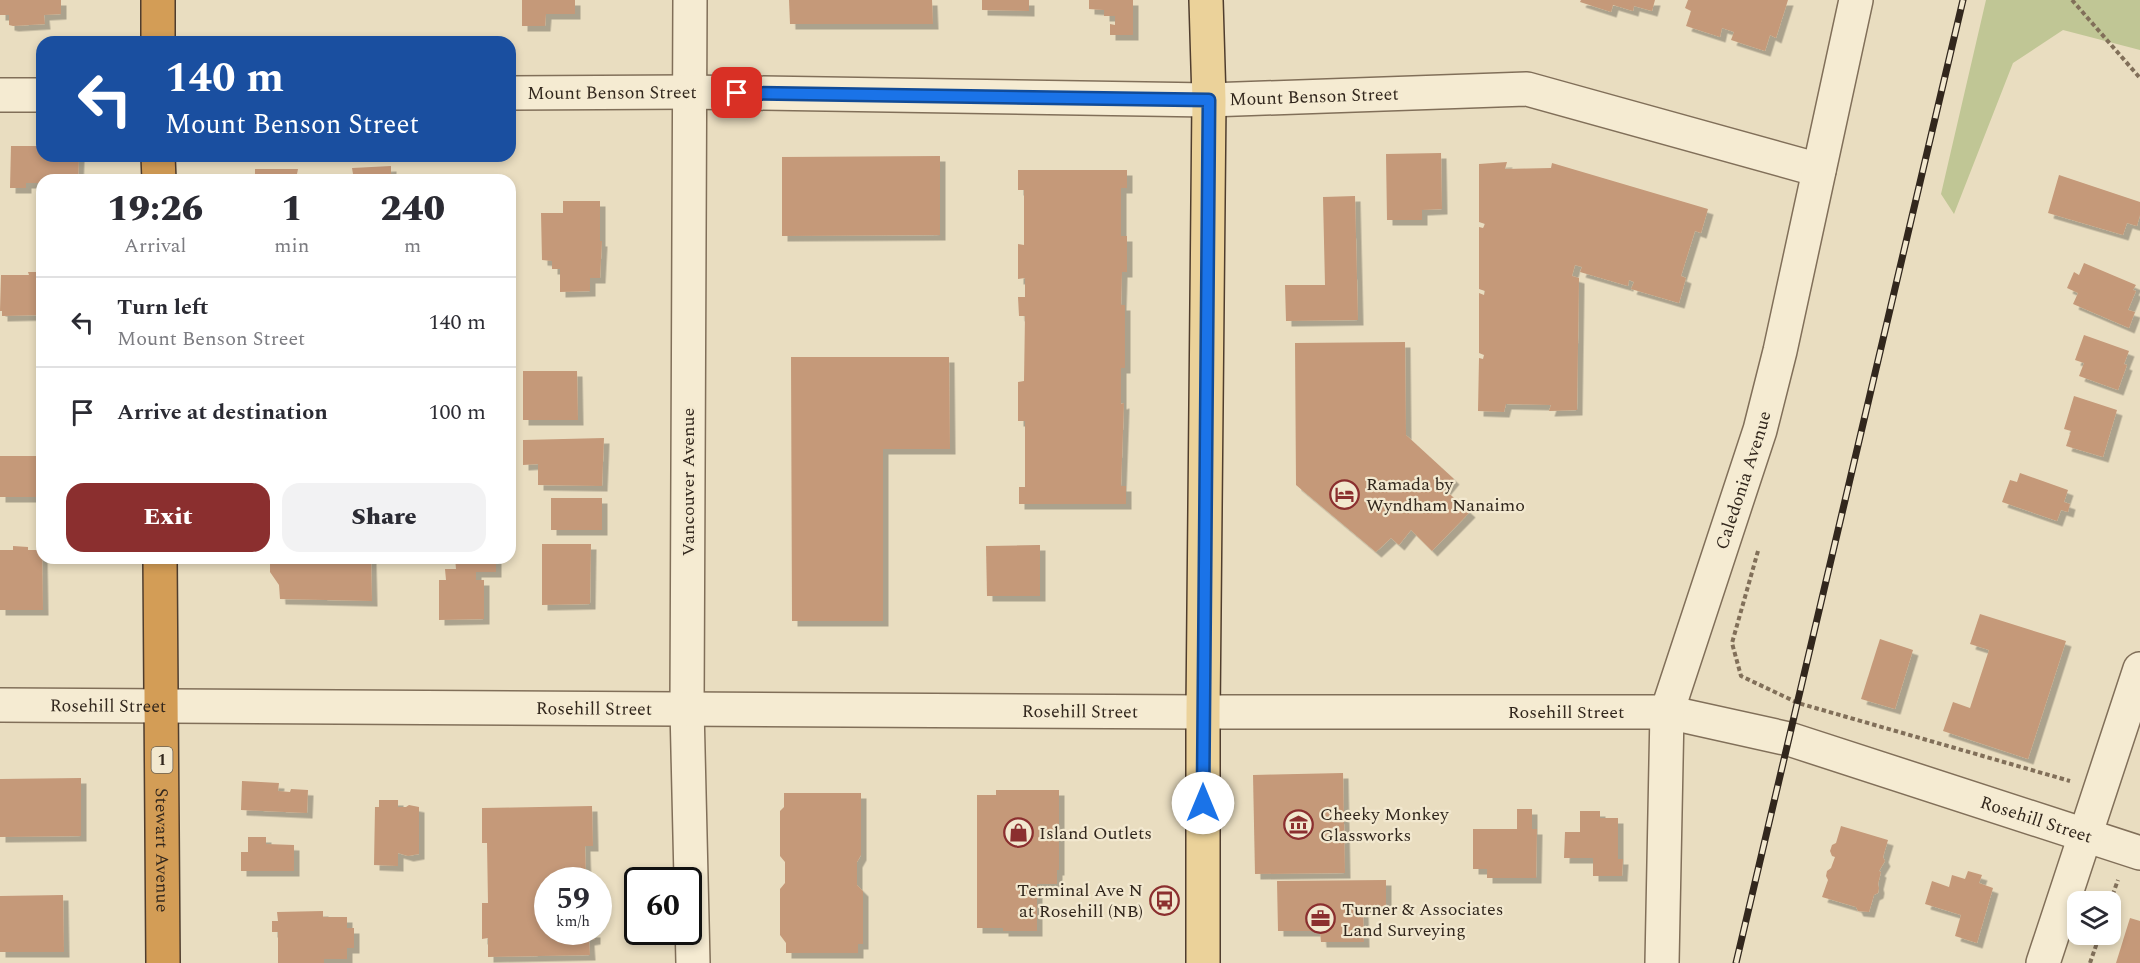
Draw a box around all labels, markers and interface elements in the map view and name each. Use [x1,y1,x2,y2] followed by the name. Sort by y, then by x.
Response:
[165,47,284,110] text: 140 m
[66,60,144,138] icon: left
[711,67,762,118] pin
[720,76,753,109] icon: arrive
[527,78,697,106] street label: Mount Benson Street
[1229,80,1399,113] street label: Mount Benson Street
[165,104,419,146] text: Mount Benson Street
[107,182,203,237] text: 19:26
[281,182,303,237] text: 1
[380,182,445,237] text: 240
[124,231,186,261] text: Arrival
[274,231,309,261] text: min
[404,231,421,261] text: m
[117,291,209,324] text: Turn left
[66,306,99,339] icon: left
[429,306,486,339] text: 140 m
[117,324,305,354] text: Mount Benson Street
[66,396,99,429] icon: arrive
[117,396,328,429] text: Arrive at destination
[429,396,486,429] text: 100 m
[675,408,702,556] street label: Vancouver Avenue
[1708,408,1778,553] street label: Caledonia Avenue
[1366,471,1525,519] place label: Ramada by Wyndham Nanaimo
[1329,478,1361,510] hotel icon: Ramada by Wyndham Nanaimo
[66,483,270,552] button: Exit
[282,483,486,552] button: Share
[50,692,166,719] street label: Rosehill Street
[536,695,652,722] street label: Rosehill Street
[1022,697,1138,725] street label: Rosehill Street
[1508,699,1624,726] street label: Rosehill Street
[152,747,172,773] road number: 1
[1171,771,1235,835] position arrow
[148,788,176,912] street label: Stewart Avenue
[1977,788,2096,850] street label: Rosehill Street
[1320,801,1450,849] place label: Cheeky Monkey Glassworks
[1283,808,1315,840] museum icon: Cheeky Monkey Glassworks
[1002,817,1034,849] shop icon: Island Outlets
[1039,820,1152,847] place label: Island Outlets
[624,867,702,945] speed limit sign: 60
[556,876,590,922] text: 59
[1017,877,1143,925] place label: Terminal Ave N at Rosehill (NB)
[1148,884,1180,916] bus stop icon: Terminal Ave N at Rosehill (NB)
[2067,891,2121,945] map controls
[2067,891,2121,945] button: layers
[1342,896,1503,944] place label: Turner & Associates Land Surveying
[1305,903,1337,935] office icon: Turner & Associates Land Surveying
[556,910,590,933] text: km/h

